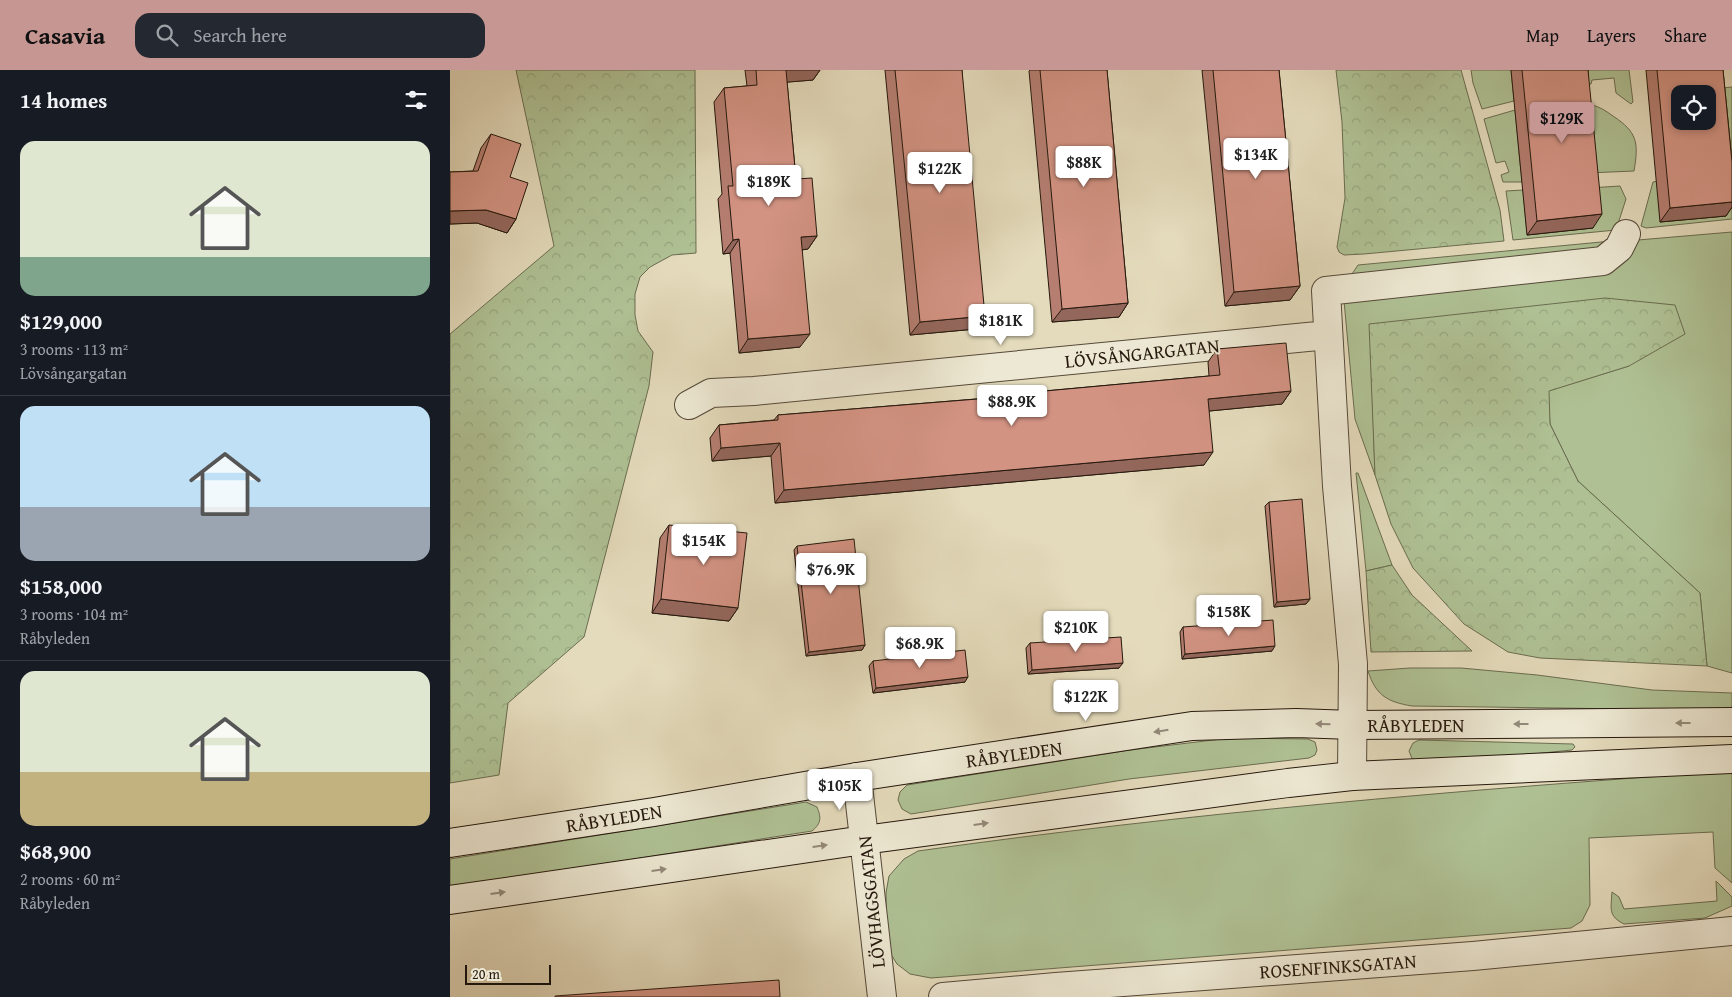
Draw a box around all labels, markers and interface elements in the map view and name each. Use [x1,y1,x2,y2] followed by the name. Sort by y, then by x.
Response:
[135,13,485,58] search box
[25,18,105,53] text: Casavia
[153,21,181,49] icon: search
[193,21,287,49] text: Search here
[1526,22,1559,49] text: Map
[1587,22,1636,49] text: Layers
[1664,22,1707,49] text: Share
[20,85,107,116] text: 14 homes
[1671,85,1716,130] map controls
[1671,85,1716,130] button: locate
[402,86,430,114] icon: filters
[1527,102,1597,144] pin: $129K
[1540,106,1584,130] text: $129K
[1221,138,1291,180] pin: $134K
[1234,142,1278,166] text: $134K
[1054,146,1114,188] pin: $88K
[1067,150,1101,174] text: $88K
[905,152,975,194] pin: $122K
[918,156,962,180] text: $122K
[734,164,804,207] pin: $189K
[747,169,791,193] text: $189K
[180,173,270,263] icon: home
[966,304,1036,346] pin: $181K
[20,306,102,337] text: $129,000
[979,308,1023,332] text: $181K
[1063,331,1221,375] street label: LÖVSÅNGARGATAN
[20,337,128,361] text: 3 rooms · 113 m²
[20,361,127,385] text: Lövsångargatan
[971,384,1053,427] pin: $88.9K
[988,389,1036,413] text: $88.9K
[180,439,270,529] icon: home
[669,524,739,566] pin: $154K
[682,528,726,552] text: $154K
[790,552,872,595] pin: $76.9K
[807,557,855,581] text: $76.9K
[20,571,102,602] text: $158,000
[1194,594,1264,637] pin: $158K
[1207,599,1251,623] text: $158K
[20,602,128,626] text: 3 rooms · 104 m²
[1041,610,1111,653] pin: $210K
[1054,615,1098,639] text: $210K
[20,626,90,650] text: Råbyleden
[879,626,961,669] pin: $68.9K
[896,631,944,655] text: $68.9K
[1051,680,1121,722] pin: $122K
[1064,684,1108,708] text: $122K
[180,704,270,794] icon: home
[1367,711,1465,739] street label: RÅBYLEDEN
[1675,719,1691,727] one-way arrow
[1315,720,1331,728] one-way arrow
[1513,720,1529,728] one-way arrow
[1153,728,1169,736] one-way arrow
[964,733,1064,775] street label: RÅBYLEDEN
[805,768,875,811] pin: $105K
[818,773,862,797] text: $105K
[564,797,664,839] street label: RÅBYLEDEN
[973,820,989,828] one-way arrow
[850,834,892,970] street label: LÖVHAGSGATAN
[20,836,91,867] text: $68,900
[812,842,828,850] one-way arrow
[651,865,667,873] one-way arrow
[20,867,120,891] text: 2 rooms · 60 m²
[491,889,507,897] one-way arrow
[20,891,90,915] text: Råbyleden
[1259,947,1417,985] street label: ROSENFINKSGATAN
[465,962,551,985] scale bar
[472,964,500,984] text: 20 m

